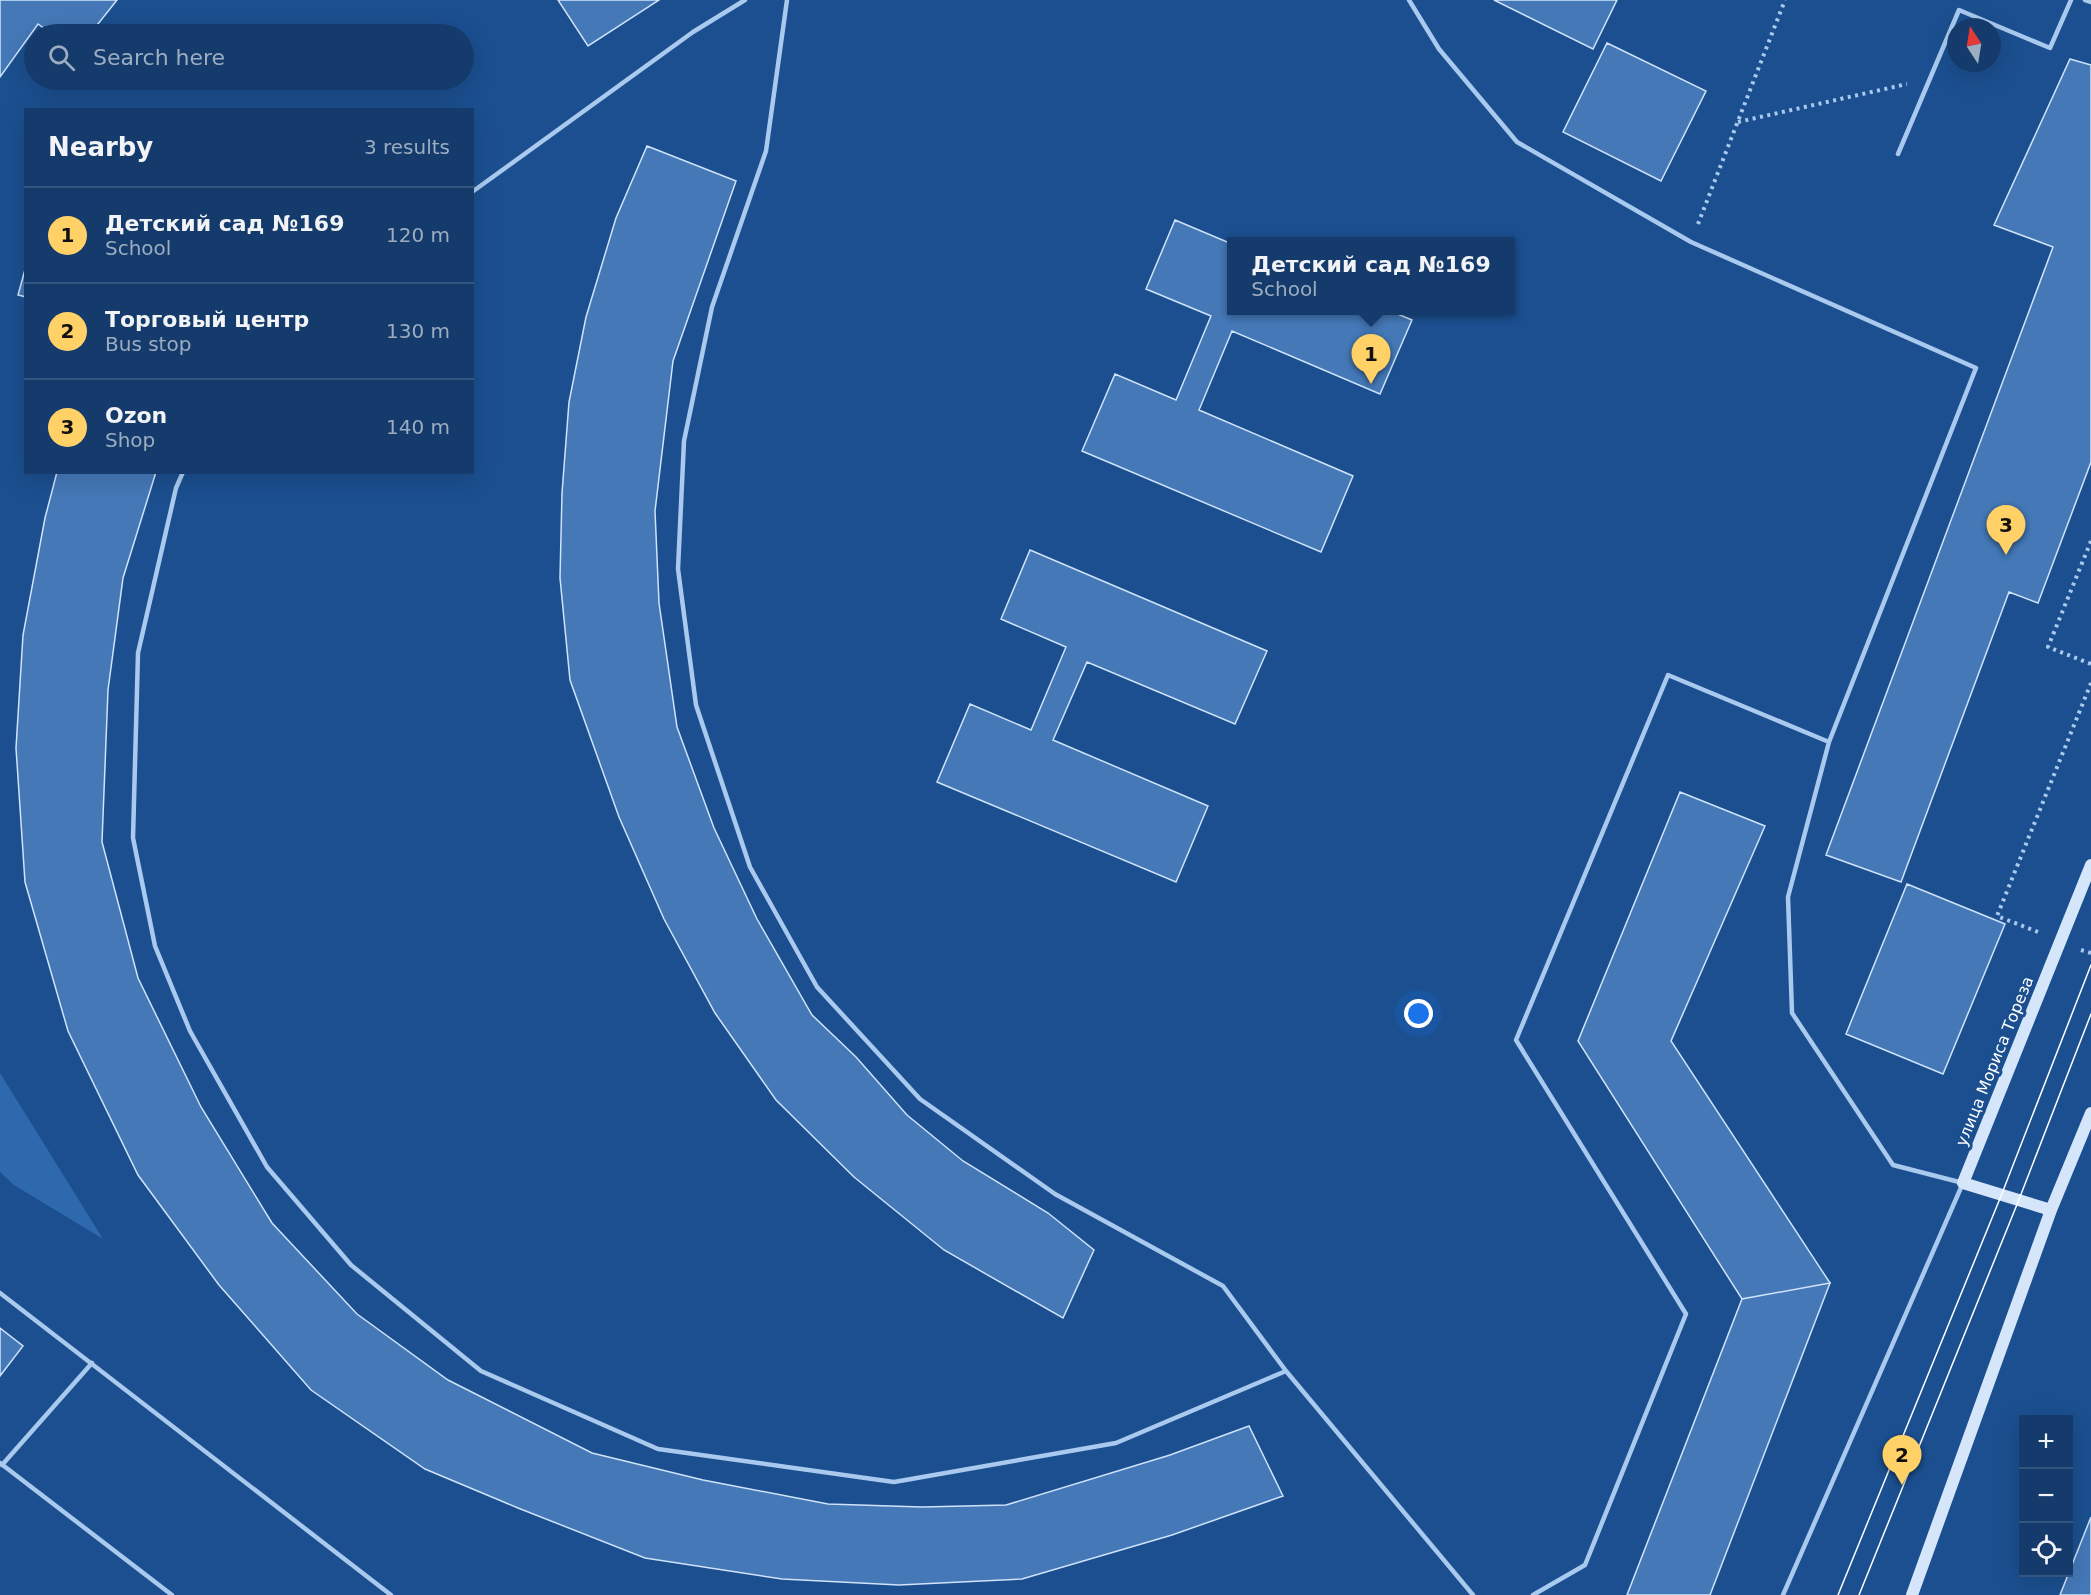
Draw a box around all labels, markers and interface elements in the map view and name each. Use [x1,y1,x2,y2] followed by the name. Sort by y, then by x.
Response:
[1947,18,2001,72] north arrow
[24,24,474,90] search box
[45,41,78,74] icon: search
[93,45,225,70] text: Search here
[48,132,153,162] text: Nearby
[364,135,450,159] text: 3 results
[105,211,344,236] text: Детский сад №169
[61,223,74,247] text: 1
[386,223,450,247] text: 120 m
[105,236,171,260] text: School
[1227,237,1515,315] popup
[1251,252,1491,277] text: Детский сад №169
[1251,277,1318,301] text: School
[105,307,309,332] text: Торговый центр
[61,319,74,343] text: 2
[386,319,450,343] text: 130 m
[105,332,191,356] text: Bus stop
[1352,334,1390,384] pin: 1
[105,403,167,428] text: Ozon
[61,415,74,439] text: 3
[386,415,450,439] text: 140 m
[105,428,155,452] text: Shop
[1986,506,2026,555] pin: 3
[1952,973,2037,1149] street label: улица Мориса Тореза
[1404,999,1433,1028] your location
[2019,1415,2073,1577] map controls
[2019,1415,2073,1469] button: +
[1882,1436,1922,1485] pin: 2
[2019,1469,2073,1523] button: −
[2019,1523,2073,1577] button: locate

